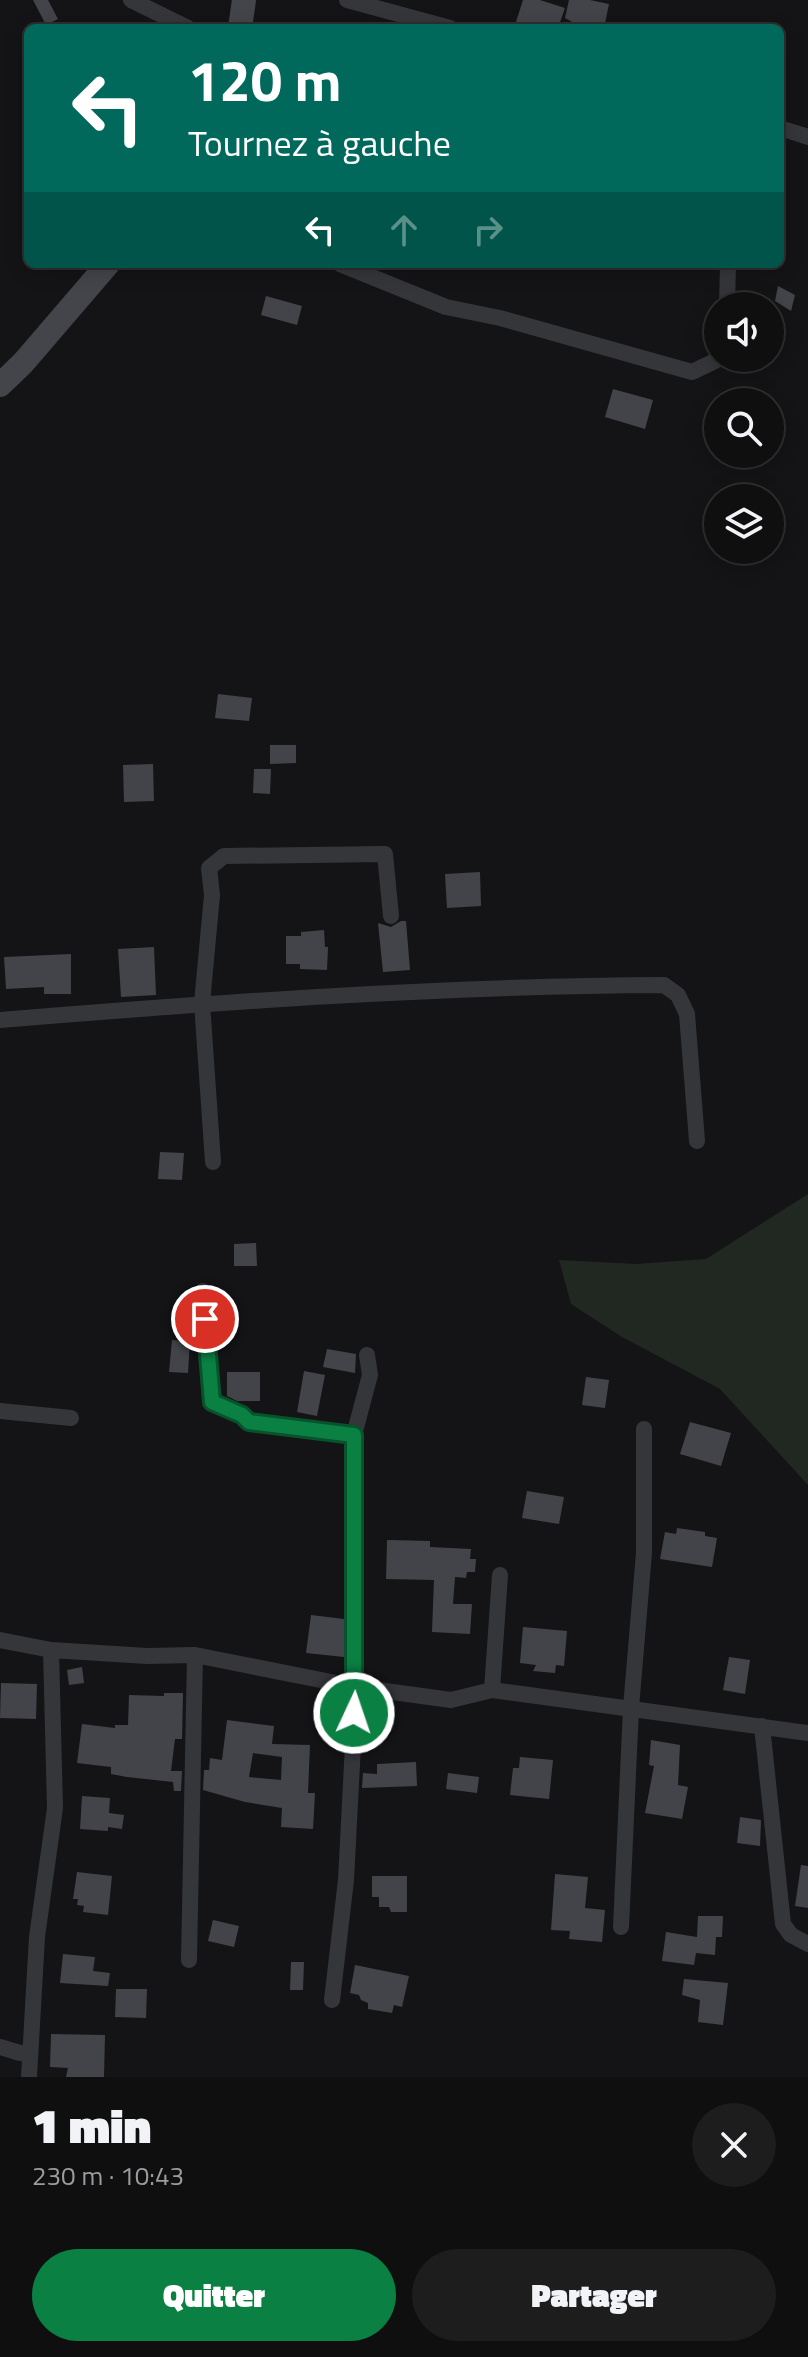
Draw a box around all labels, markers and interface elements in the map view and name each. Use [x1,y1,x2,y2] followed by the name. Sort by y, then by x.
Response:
[188,38,341,123] text: 120 m
[56,56,160,160] icon: left
[188,115,451,170] text: Tournez à gauche
[298,208,342,252] icon: left
[382,208,426,252] icon: ahead
[466,208,510,252] icon: right
[704,292,784,564] map controls
[704,292,784,372] button: sound
[704,388,784,468] button: search
[704,484,784,564] button: layers
[171,1285,239,1353] pin
[183,1297,227,1341] icon: arrive
[312,1671,396,1755] position arrow
[32,2089,151,2162] text: 1 min
[692,2103,776,2187] button: close
[32,2156,184,2195] text: 230 m · 10:43
[32,2249,396,2341] button: Quitter
[412,2249,776,2341] button: Partager

